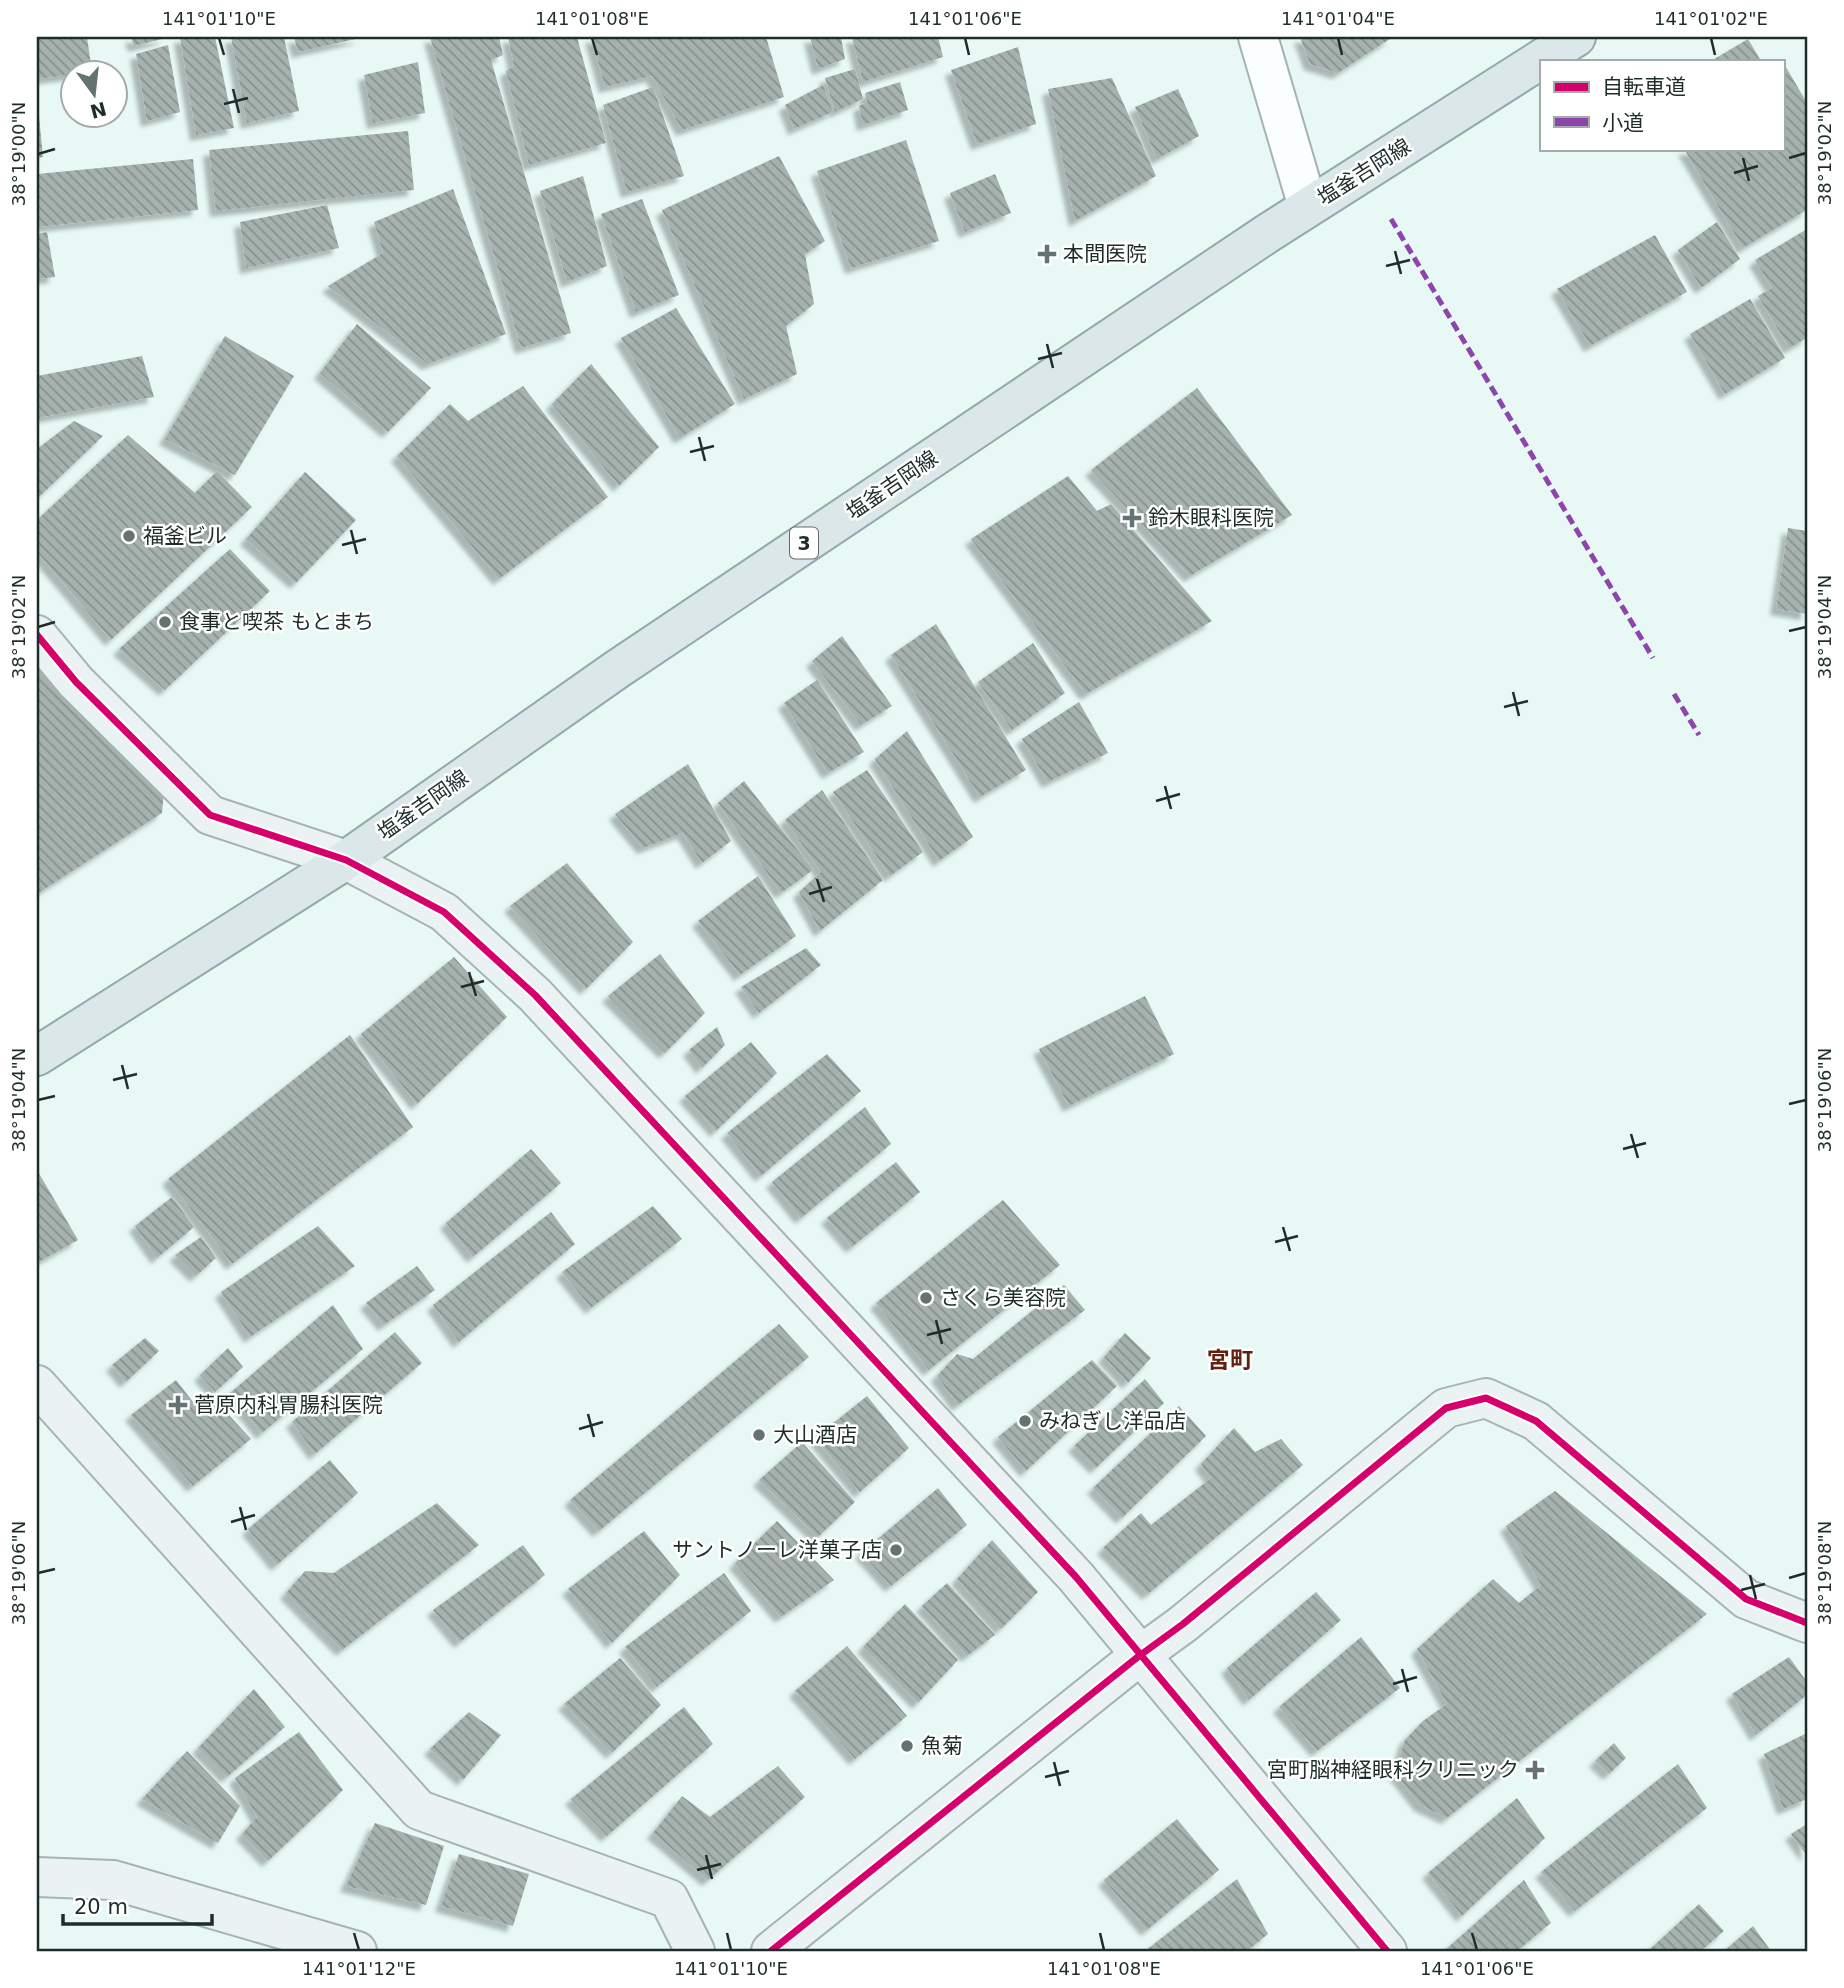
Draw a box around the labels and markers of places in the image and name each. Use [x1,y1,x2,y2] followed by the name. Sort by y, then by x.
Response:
[1063,242,1147,266] place label: 本間医院
[1037,244,1057,264] marker: 本間医院
[1148,506,1274,530] place label: 鈴木眼科医院
[1122,508,1142,528] marker: 鈴木眼科医院
[143,524,227,548] place label: 福釜ビル
[121,528,137,544] marker: 福釜ビル
[179,610,374,634] place label: 食事と喫茶 もとまち
[157,614,173,630] marker: 食事と喫茶 もとまち
[940,1286,1066,1310] place label: さくら美容院
[918,1290,934,1306] marker: さくら美容院
[194,1393,383,1417] place label: 菅原内科胃腸科医院
[168,1395,188,1415] marker: 菅原内科胃腸科医院
[1039,1409,1186,1433] place label: みねぎし洋品店
[1017,1413,1033,1429] marker: みねぎし洋品店
[773,1423,857,1447] place label: 大山酒店
[751,1427,767,1443] marker: 大山酒店
[672,1538,882,1562] place label: サントノーレ洋菓子店
[888,1542,904,1558] marker: サントノーレ洋菓子店
[921,1734,963,1758] place label: 魚菊
[899,1738,915,1754] marker: 魚菊
[1267,1758,1519,1782] place label: 宮町脳神経眼科クリニック
[1525,1760,1545,1780] marker: 宮町脳神経眼科クリニック

